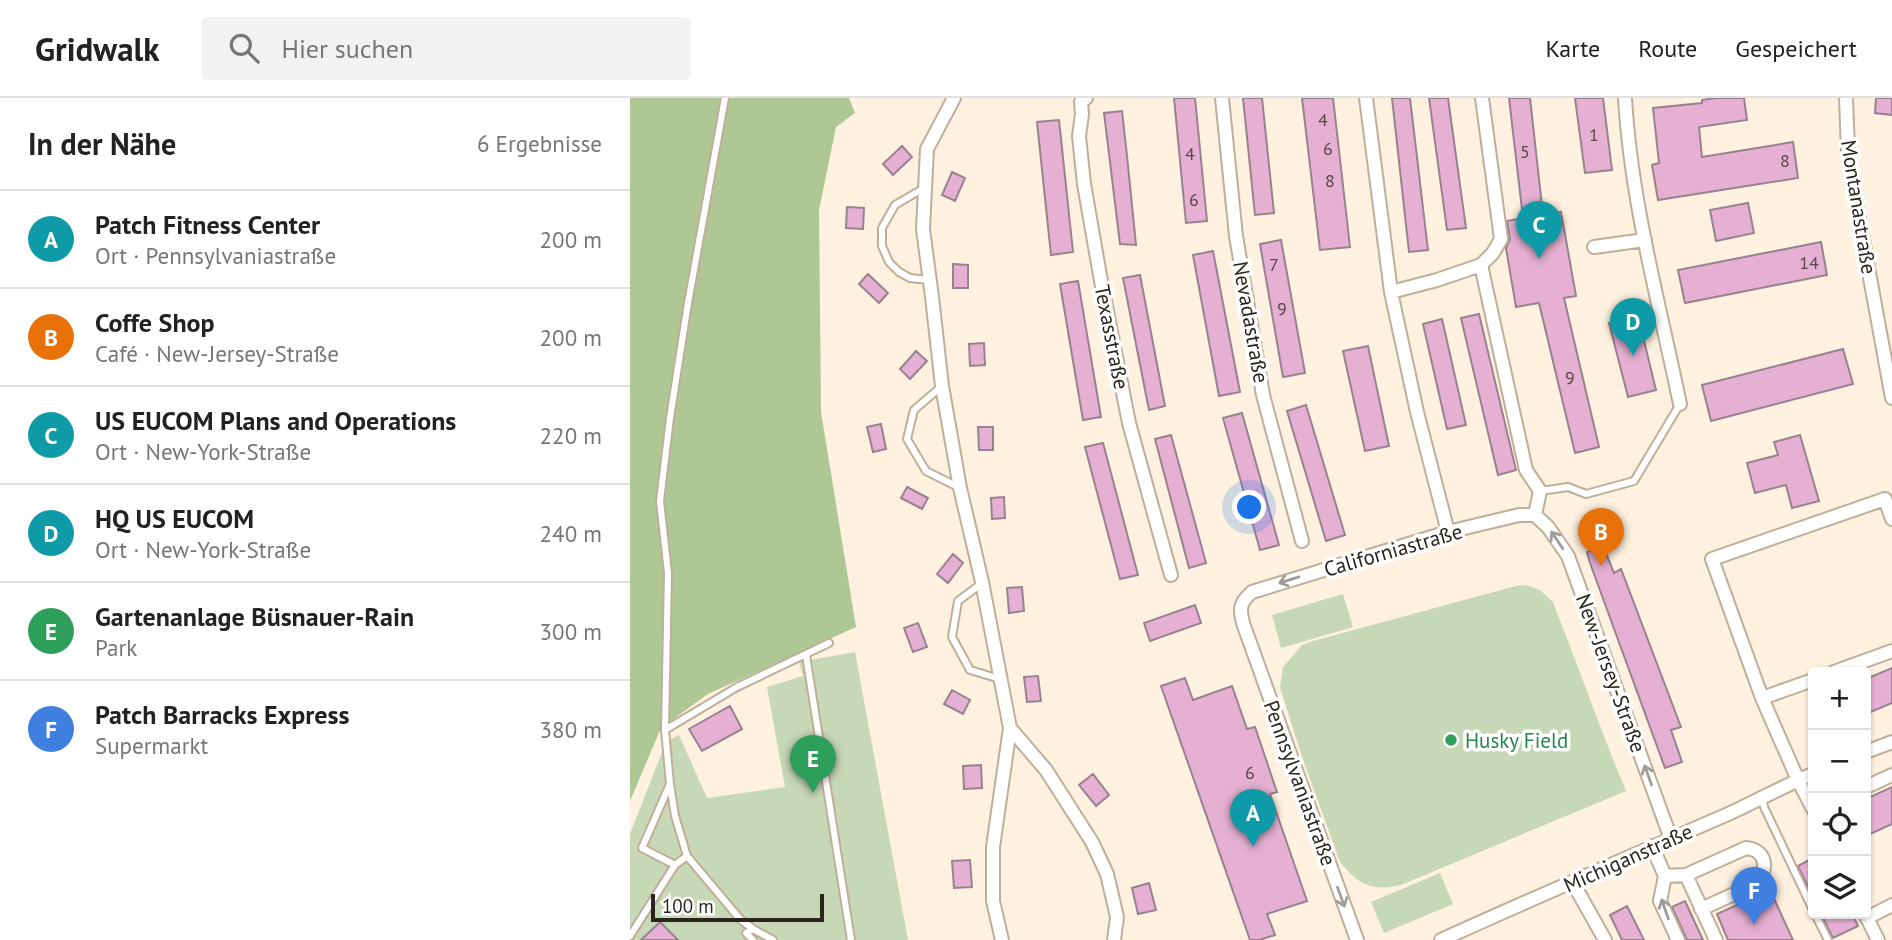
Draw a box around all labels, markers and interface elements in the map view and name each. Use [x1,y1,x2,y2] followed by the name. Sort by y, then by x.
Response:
[201,17,691,80] search box
[35,27,159,70] text: Gridwalk
[225,29,263,67] icon: search
[281,32,413,65] text: Hier suchen
[1545,33,1600,64] text: Karte
[1638,33,1697,64] text: Route
[1735,33,1857,64] text: Gespeichert
[1318,108,1328,131] house number: 4
[1589,123,1599,146] house number: 1
[28,124,176,163] text: In der Nähe
[477,129,602,158] text: 6 Ergebnisse
[1323,137,1333,160] house number: 6
[1835,138,1883,276] street label: Montanastraße
[1520,140,1530,163] house number: 5
[1185,142,1195,165] house number: 4
[1780,149,1790,172] house number: 8
[1325,169,1335,192] house number: 8
[1189,188,1199,211] house number: 6
[1516,201,1562,259] pin: C
[95,208,320,241] text: Patch Fitness Center
[44,225,58,254] text: A
[540,225,602,254] text: 200 m
[95,241,336,270] text: Ort · Pennsylvaniastraße
[1799,251,1819,274] house number: 14
[1269,253,1279,276] house number: 7
[1227,259,1275,385] street label: Nevadastraße
[1089,282,1135,392] street label: Texasstraße
[1277,297,1287,320] house number: 9
[1610,298,1656,356] pin: D
[95,306,215,339] text: Coffe Shop
[44,323,58,352] text: B
[540,323,602,352] text: 200 m
[95,339,339,368] text: Café · New-Jersey-Straße
[1565,366,1575,389] house number: 9
[95,404,456,437] text: US EUCOM Plans and Operations
[45,421,57,450] text: C
[540,421,602,450] text: 220 m
[95,437,311,466] text: Ort · New-York-Straße
[1232,490,1266,524] your location
[95,502,254,535] text: HQ US EUCOM
[1578,508,1624,566] pin: B
[1321,517,1465,583] street label: Californiastraße
[44,519,58,548] text: D
[540,519,602,548] text: 240 m
[1550,531,1564,550] one-way arrow
[95,535,311,564] text: Ort · New-York-Straße
[1278,575,1300,588] one-way arrow
[1570,590,1652,756] street label: New-Jersey-Straße
[95,600,414,633] text: Gartenanlage Büsnauer-Rain
[45,617,57,646] text: E
[540,617,602,646] text: 300 m
[95,633,137,662] text: Park
[1808,667,1871,919] map controls
[1808,667,1871,730] button: +
[1258,697,1342,869] street label: Pennsylvaniastraße
[95,698,350,731] text: Patch Barracks Express
[45,715,57,744] text: F
[540,715,602,744] text: 380 m
[1465,727,1568,754] place label: Husky Field
[1808,730,1871,793] button: −
[95,731,208,760] text: Supermarkt
[1443,732,1459,748] marker: Husky Field
[790,735,836,793] pin: E
[1245,761,1255,784] house number: 6
[1641,764,1653,786] one-way arrow
[1230,789,1276,847] pin: A
[1808,793,1871,856] button: locate
[1559,817,1697,899] street label: Michiganstraße
[1808,856,1871,919] button: layers
[1731,867,1777,925] pin: F
[1336,886,1349,908] one-way arrow
[651,891,824,923] scale bar
[662,894,714,918] text: 100 m
[1658,899,1670,920] one-way arrow

